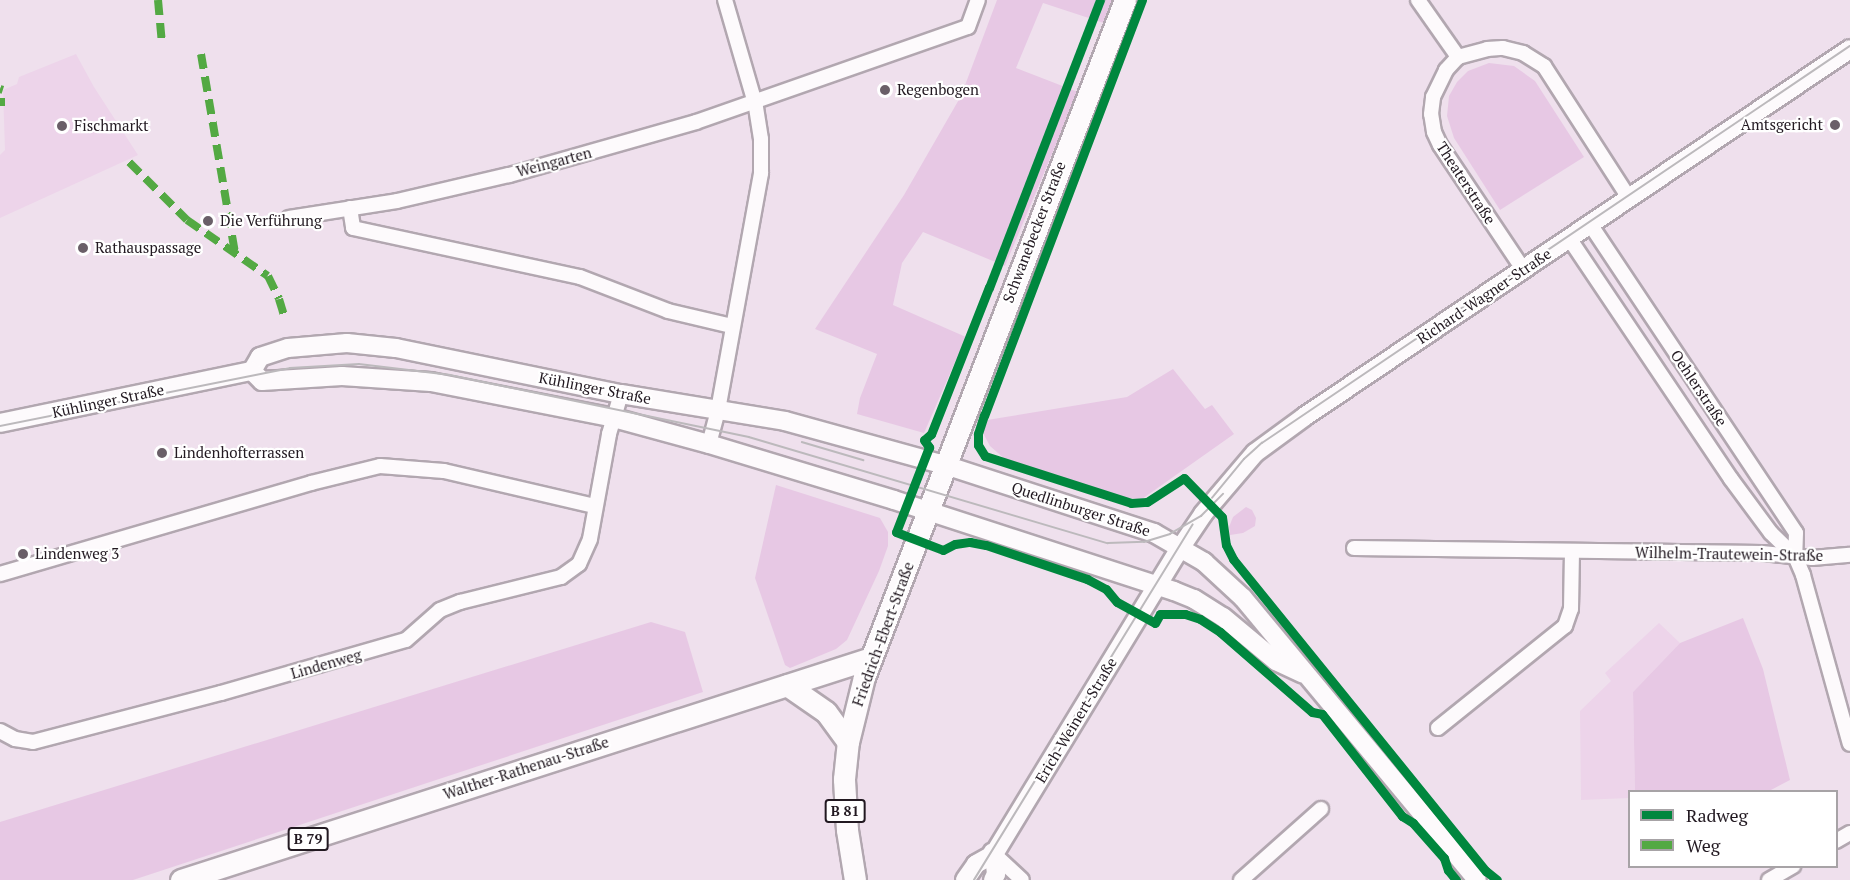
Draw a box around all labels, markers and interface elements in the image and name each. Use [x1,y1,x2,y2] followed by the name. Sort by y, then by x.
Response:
[897,81,979,99] place label: Regenbogen
[878,83,892,97] marker: Regenbogen
[1741,116,1823,134] place label: Amtsgericht
[74,117,149,135] place label: Fischmarkt
[1828,118,1842,132] marker: Amtsgericht
[55,119,69,133] marker: Fischmarkt
[1433,138,1499,228] street label: Theaterstraße
[514,143,594,181] street label: Weingarten
[999,159,1069,305] street label: Schwanebecker Straße
[220,212,322,230] place label: Die Verführung
[201,214,215,228] marker: Die Verführung
[95,239,201,257] place label: Rathauspassage
[76,241,90,255] marker: Rathauspassage
[1414,244,1554,348] street label: Richard-Wagner-Straße
[1667,347,1731,429] street label: Oehlerstraße
[537,368,653,408] street label: Kühlinger Straße
[50,380,166,422] street label: Kühlinger Straße
[174,444,304,462] place label: Lindenhofterrassen
[155,446,169,460] marker: Lindenhofterrassen
[1009,478,1153,540] street label: Quedlinburger Straße
[1635,543,1823,565] street label: Wilhelm-Trautewein-Straße
[35,545,119,563] place label: Lindenweg 3
[16,547,30,561] marker: Lindenweg 3
[848,559,918,709] street label: Friedrich-Ebert-Straße
[289,645,363,683] street label: Lindenweg
[1031,654,1121,786] street label: Erich-Weinert-Straße
[441,733,611,803] street label: Walther-Rathenau-Straße
[1628,790,1838,868] legend
[824,800,866,822] road number: B 81
[1686,803,1748,827] text: Radweg
[287,828,329,850] road number: B 79
[1686,833,1720,857] text: Weg

